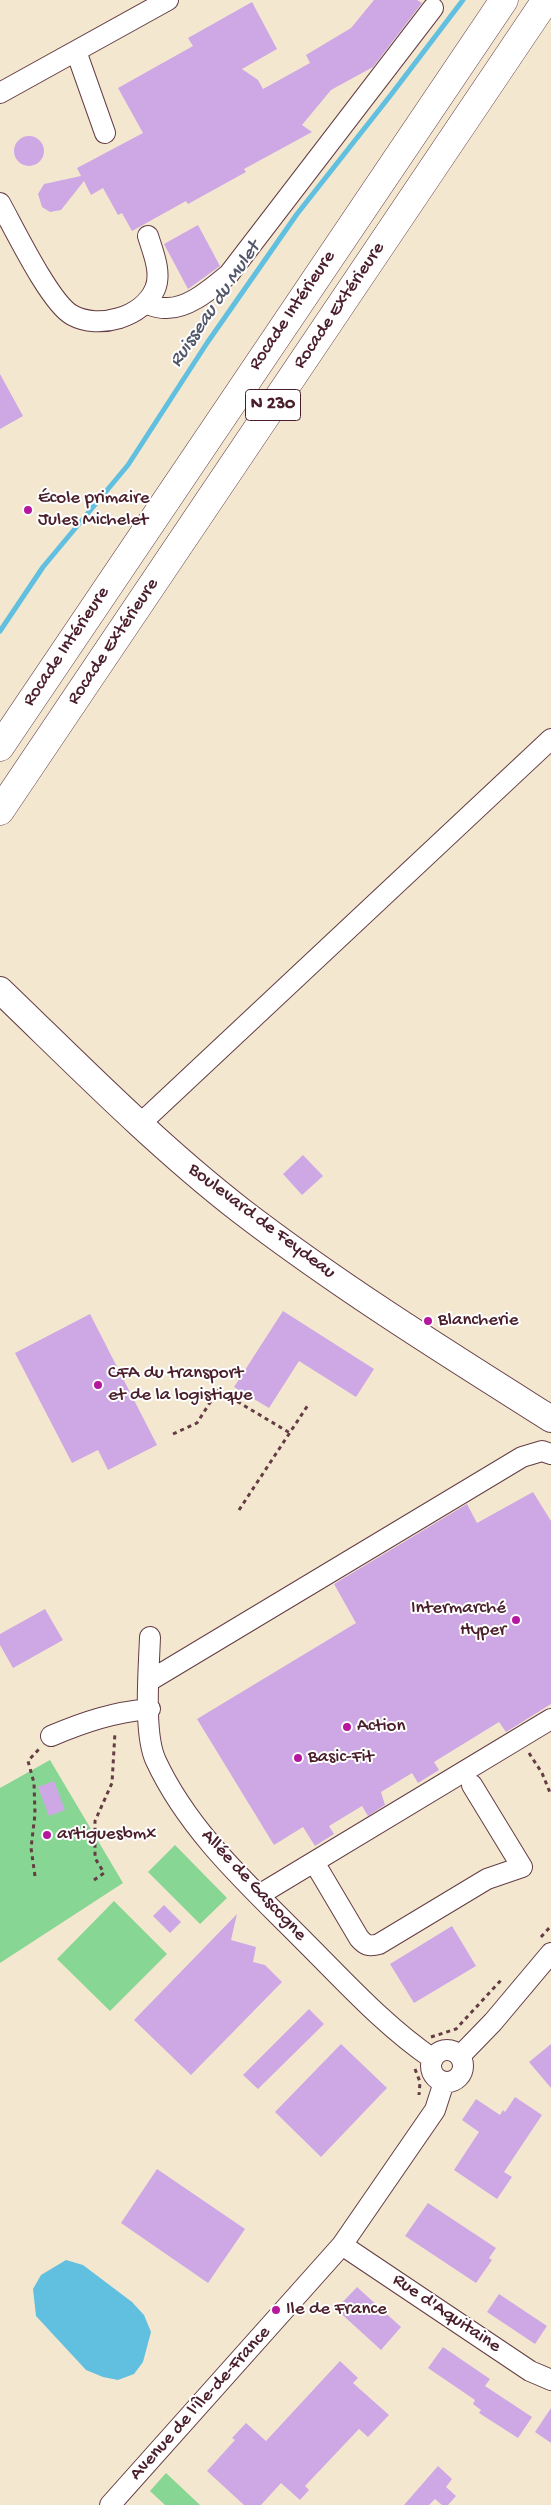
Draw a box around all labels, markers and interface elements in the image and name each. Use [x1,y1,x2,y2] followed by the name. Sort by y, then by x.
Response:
[165,238,267,372] water label: Ruisseau du Mulet
[289,238,391,374] street label: Rocade Extérieure
[245,247,341,375] street label: Rocade Intérieure
[246,390,300,420] road number: N 230
[38,488,150,532] place label: École primaire Jules Michelet
[22,504,34,516] marker: École primaire Jules Michelet
[63,574,165,710] street label: Rocade Extérieure
[19,583,115,711] street label: Rocade Intérieure
[183,1159,339,1285] street label: Boulevard de Feydeau
[438,1310,519,1332] place label: Blancherie
[422,1315,434,1327] marker: Blancherie
[108,1363,253,1407] place label: CFA du transport et de la logistique
[92,1379,104,1391] marker: CFA du transport et de la logistique
[411,1598,506,1642] place label: Intermarché Hyper
[510,1614,522,1626] marker: Intermarché Hyper
[357,1716,405,1738] place label: Action
[341,1721,353,1733] marker: Action
[308,1747,373,1769] place label: Basic-Fit
[292,1752,304,1764] marker: Basic-Fit
[57,1824,156,1846] place label: artiguesbmx
[195,1825,311,1947] street label: Allée de Gascogne
[41,1829,53,1841] marker: artiguesbmx
[387,2269,505,2359] street label: Rue d'Aquitaine
[286,2299,387,2321] place label: Ile de France
[270,2304,282,2316] marker: Ile de France
[126,2322,276,2486] street label: Avenue de l'Île-de-France

